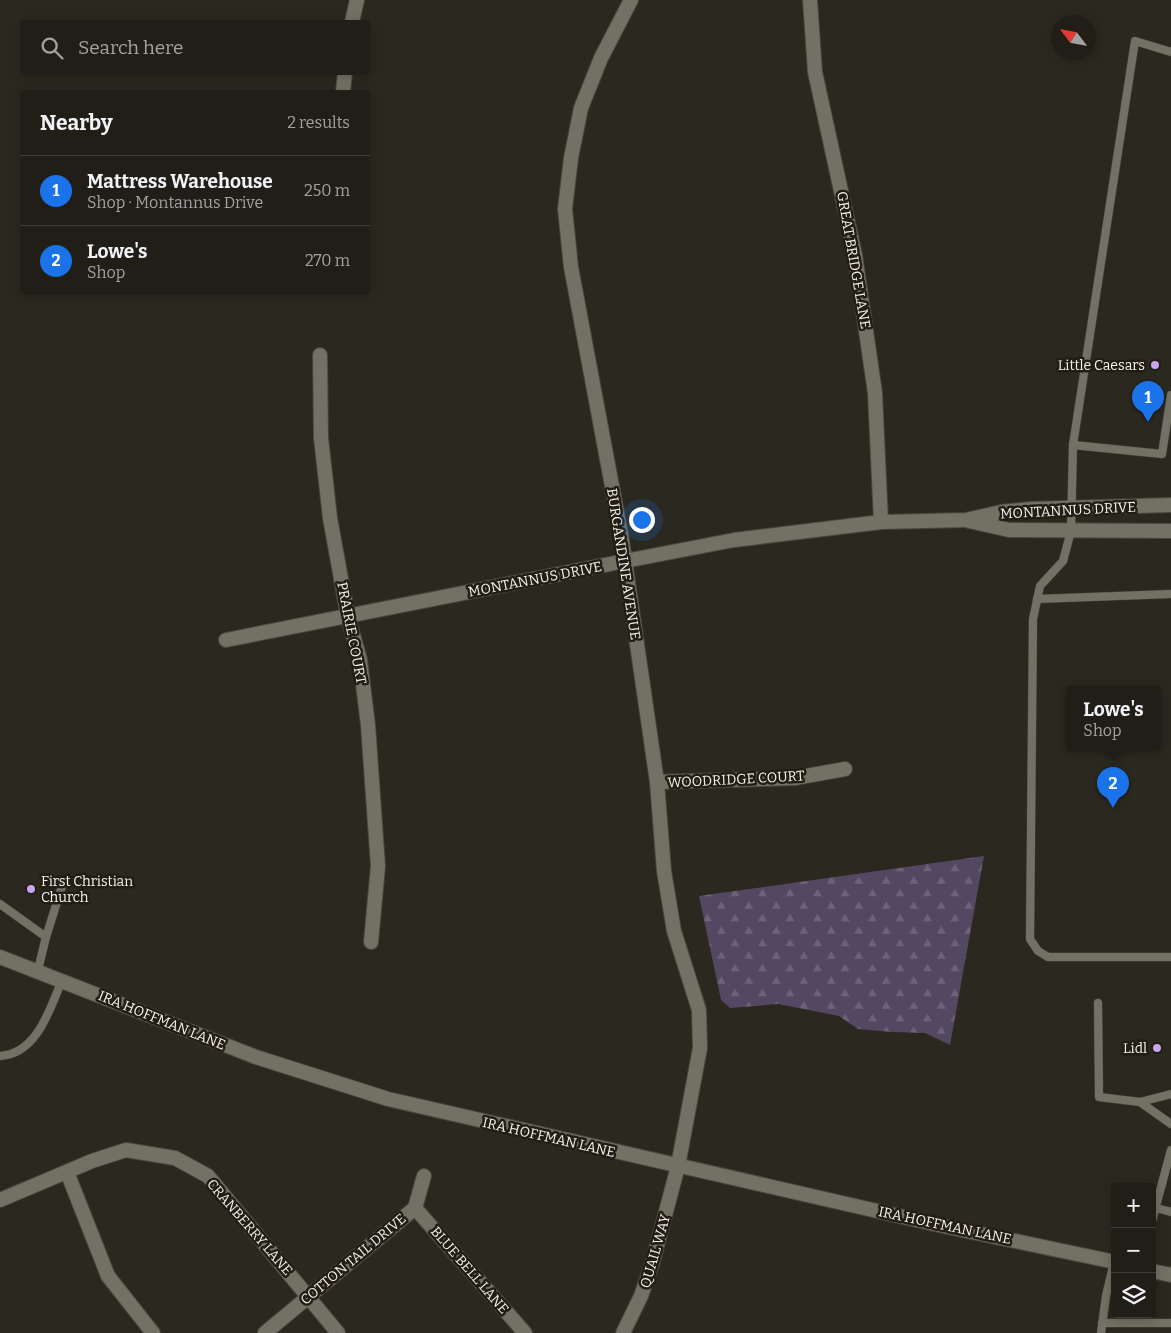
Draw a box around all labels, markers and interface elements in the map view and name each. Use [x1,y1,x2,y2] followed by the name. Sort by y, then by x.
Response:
[1051,15,1096,60] north arrow
[20,20,370,75] search box
[38,34,66,62] icon: search
[78,36,183,59] text: Search here
[40,110,113,136] text: Nearby
[287,113,350,132] text: 2 results
[87,170,273,193] text: Mattress Warehouse
[53,181,59,200] text: 1
[304,181,350,200] text: 250 m
[833,190,874,330] street label: GREAT BRIDGE LANE
[87,193,263,212] text: Shop · Montannus Drive
[87,240,147,263] text: Lowe's
[51,251,61,270] text: 2
[305,251,350,270] text: 270 m
[87,263,125,282] text: Shop
[1058,357,1145,374] place label: Little Caesars
[1149,359,1161,371] marker: Little Caesars
[1132,381,1164,422] pin: 1
[603,487,644,641] street label: BURGANDINE AVENUE
[1000,498,1136,523] street label: MONTANNUS DRIVE
[629,507,655,533] your location
[467,558,603,601] street label: MONTANNUS DRIVE
[333,581,370,686] street label: PRAIRIE COURT
[1066,686,1161,751] popup
[1083,698,1144,721] text: Lowe's
[1083,721,1122,740] text: Shop
[667,767,805,792] street label: WOODRIDGE COURT
[1097,767,1129,808] pin: 2
[41,873,133,906] place label: First Christian Church
[25,883,37,895] marker: First Christian Church
[96,987,228,1054] street label: IRA HOFFMAN LANE
[1123,1040,1147,1057] place label: Lidl
[1151,1042,1163,1054] marker: Lidl
[481,1114,617,1161] street label: IRA HOFFMAN LANE
[203,1176,296,1279] street label: CRANBERRY LANE
[1111,1183,1156,1318] map controls
[1111,1183,1156,1228] button: +
[877,1203,1013,1248] street label: IRA HOFFMAN LANE
[297,1210,410,1309] street label: COTTON TAIL DRIVE
[637,1212,674,1290] street label: QUAIL WAY
[427,1223,512,1317] street label: BLUE BELL LANE
[1111,1228,1156,1273] button: −
[1111,1273,1156,1318] button: layers

